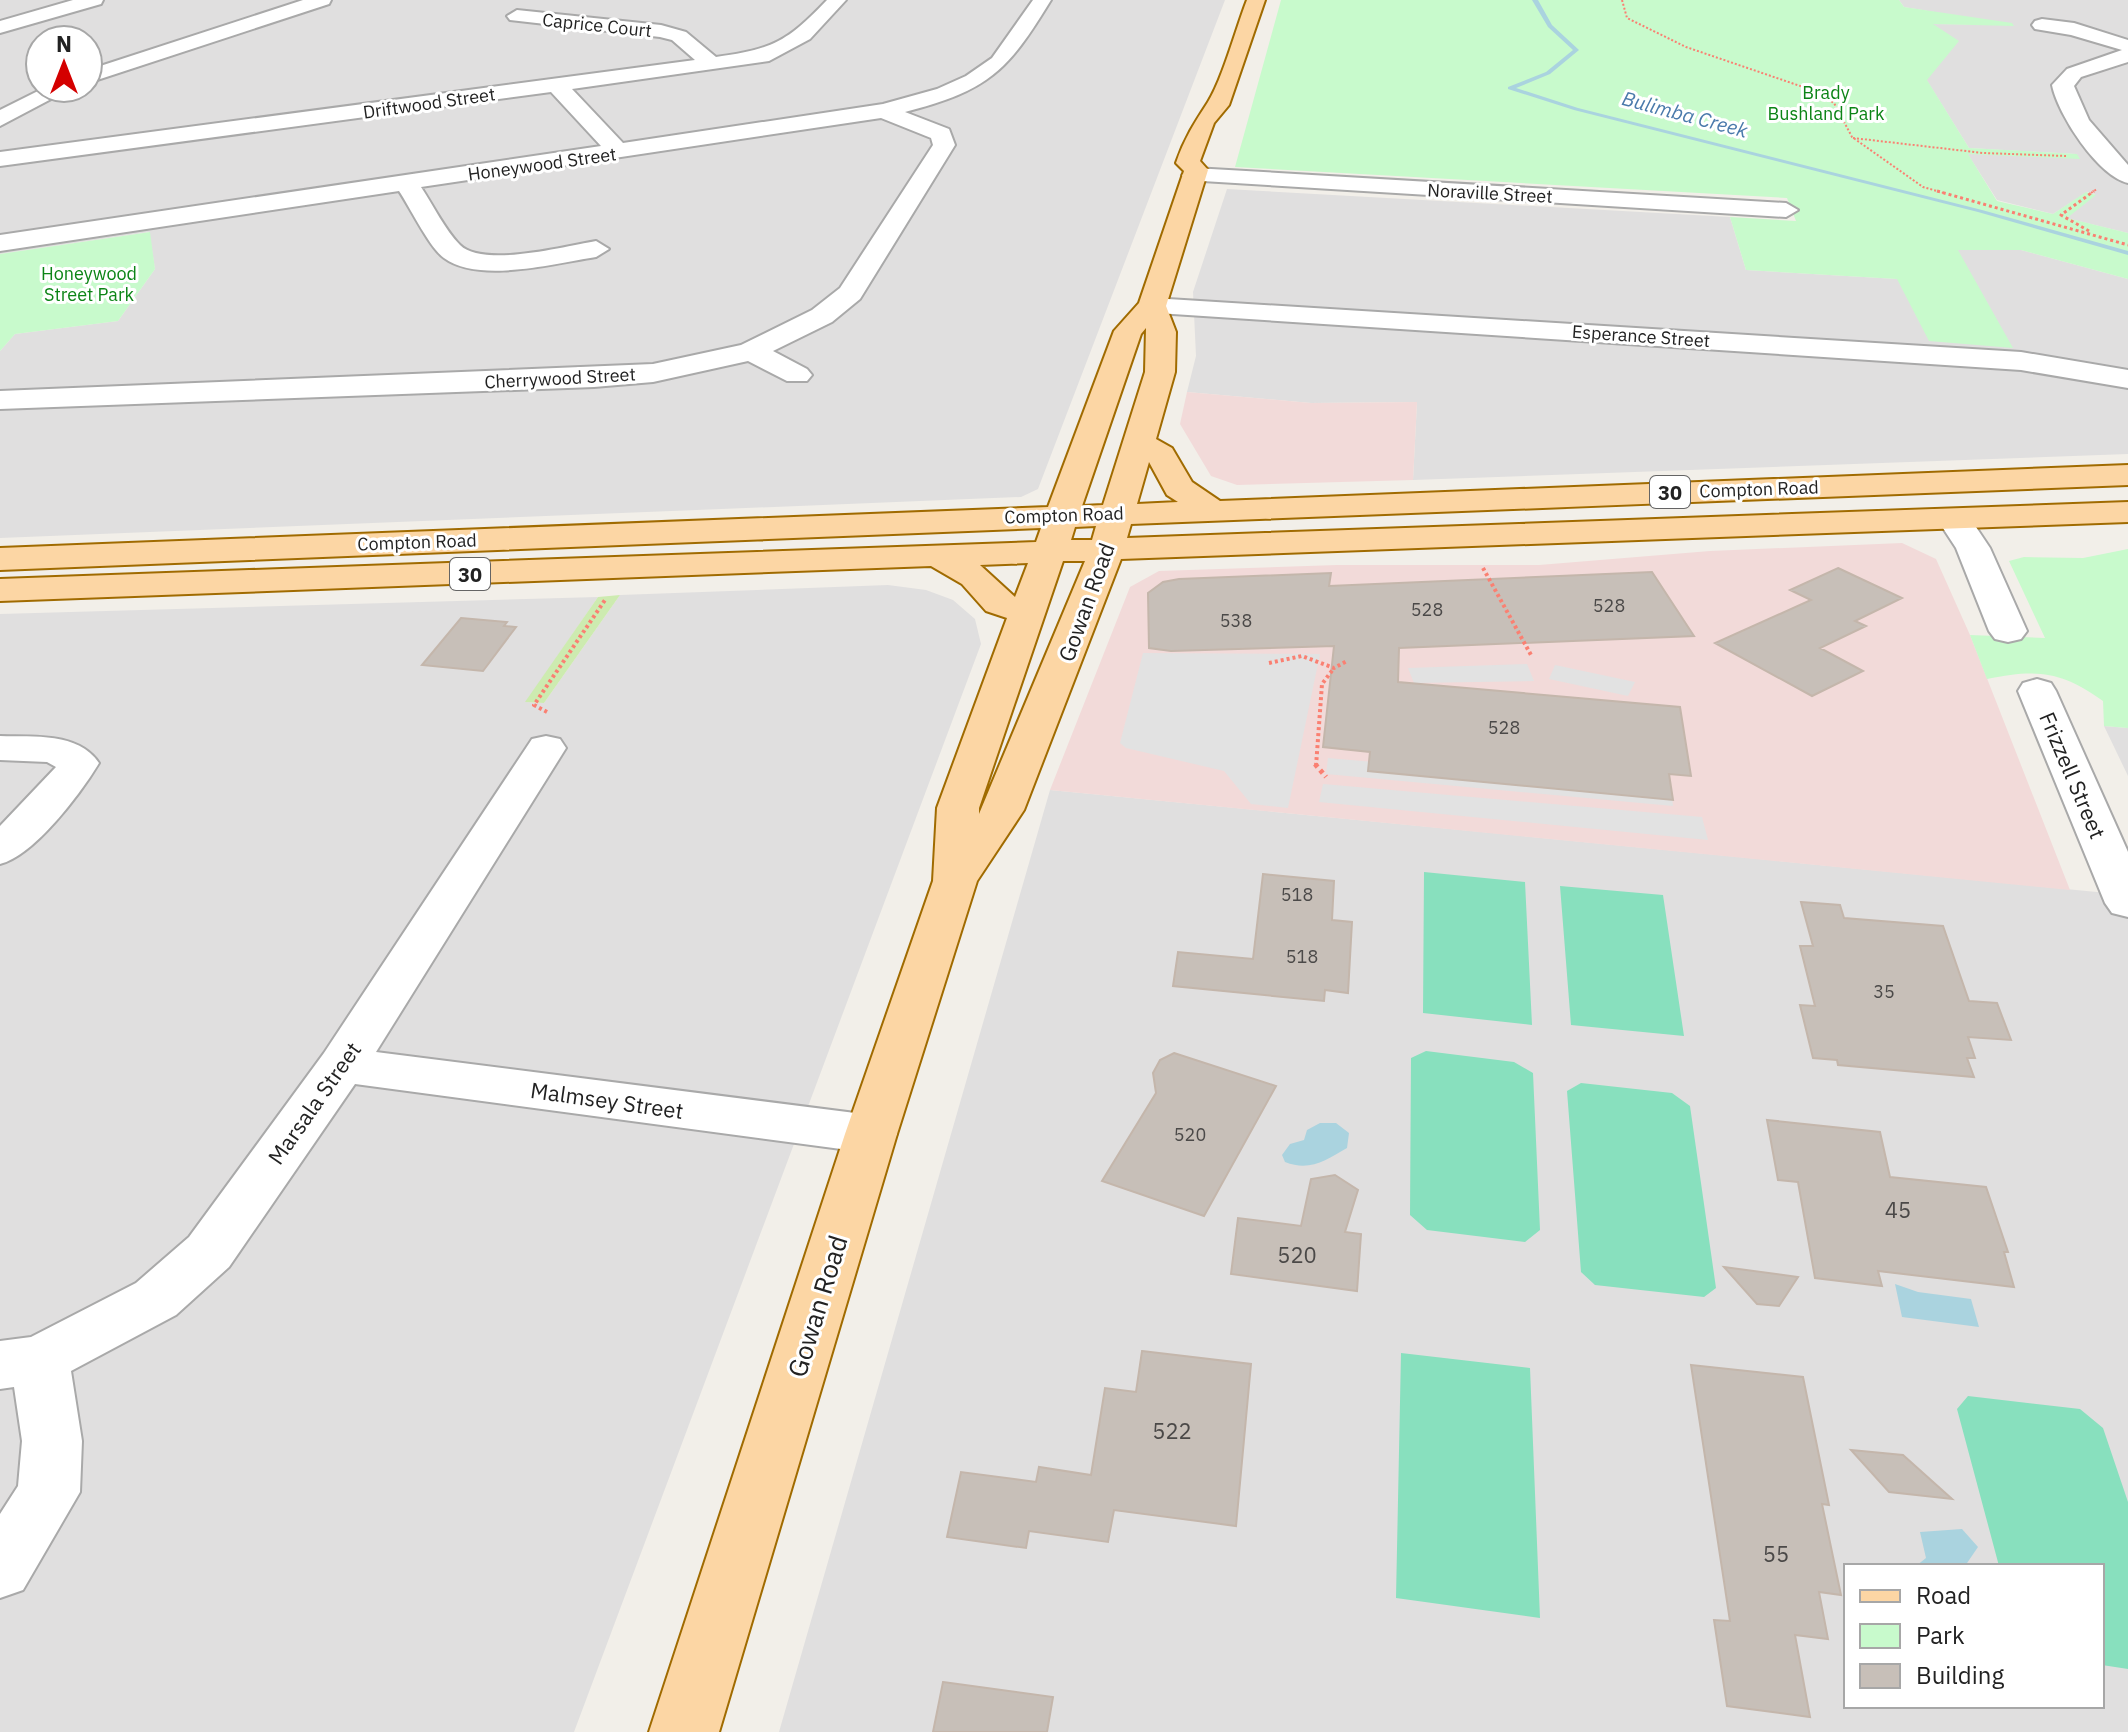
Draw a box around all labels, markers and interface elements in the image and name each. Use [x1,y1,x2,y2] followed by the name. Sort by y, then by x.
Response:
[541,8,653,42] street label: Caprice Court
[24,24,104,104] north arrow
[56,29,72,58] text: N
[1768,81,1885,125] park label: Brady Bushland Park
[361,82,497,124] street label: Driftwood Street
[1619,84,1751,144] water label: Bulimba Creek
[466,142,618,186] street label: Honeywood Street
[1427,178,1553,208] street label: Noraville Street
[41,262,137,306] park label: Honeywood Street Park
[1571,320,1711,352] street label: Esperance Street
[484,363,636,393] street label: Cherrywood Street
[1699,475,1819,503] street label: Compton Road
[1650,476,1690,508] road number: 30
[1004,501,1124,529] street label: Compton Road
[357,528,477,556] street label: Compton Road
[1051,539,1121,665] street label: Gowan Road
[450,558,490,590] road number: 30
[1593,594,1625,617] house number: 528
[1411,598,1443,621] house number: 528
[1220,609,1252,632] house number: 538
[2033,707,2113,843] street label: Frizzell Street
[1488,716,1520,739] house number: 528
[1281,883,1313,906] house number: 518
[1286,945,1318,968] house number: 518
[1873,980,1895,1003] house number: 35
[261,1036,367,1170] street label: Marsala Street
[529,1075,685,1125] street label: Malmsey Street
[1174,1123,1206,1146] house number: 520
[1885,1195,1911,1224] house number: 45
[779,1231,855,1381] street label: Gowan Road
[1277,1240,1317,1269] house number: 520
[1152,1416,1192,1445] house number: 522
[1763,1539,1789,1568] house number: 55
[1844,1564,2104,1708] legend
[1916,1579,1971,1611] text: Road
[1916,1619,1965,1651] text: Park
[1916,1659,2004,1691] text: Building

